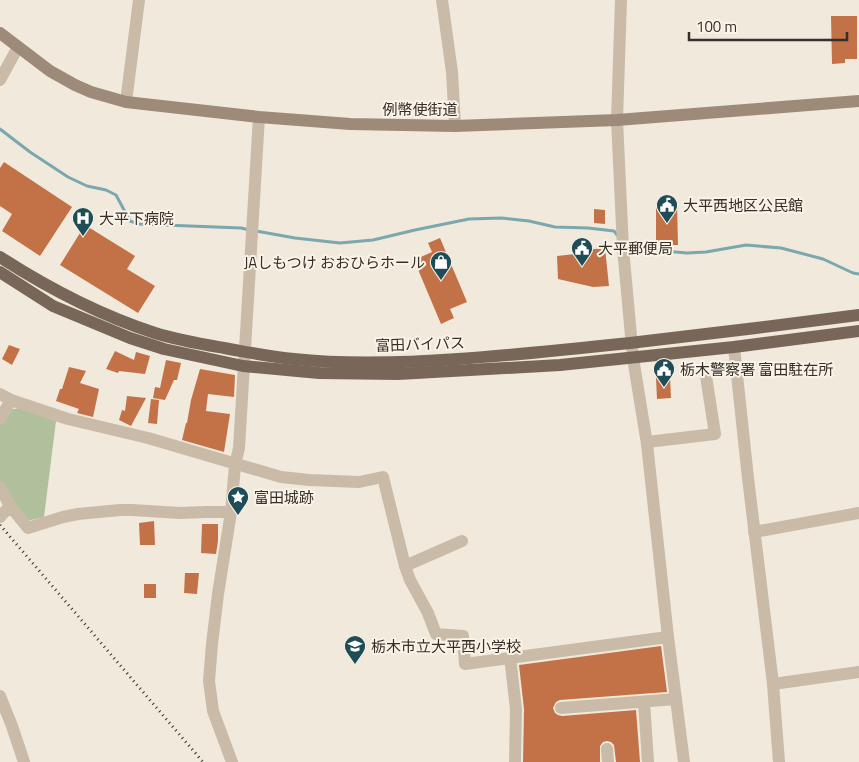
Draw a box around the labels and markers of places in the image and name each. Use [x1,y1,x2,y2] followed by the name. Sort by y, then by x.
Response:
[655,193,679,224] public building icon: 大平西地区公民館
[683,194,803,217] place label: 大平西地区公民館
[71,206,95,237] hospital icon: 大平下病院
[99,207,174,230] place label: 大平下病院
[570,236,594,267] public building icon: 大平郵便局
[598,237,673,260] place label: 大平郵便局
[429,250,453,281] shop icon: JAしもつけ おおひらホール
[244,251,425,274] place label: JAしもつけ おおひらホール
[652,357,676,388] public building icon: 栃木警察署 富田駐在所
[680,358,833,381] place label: 栃木警察署 富田駐在所
[226,485,250,516] place icon: 富田城跡
[254,486,314,509] place label: 富田城跡
[343,634,367,665] school or university icon: 栃木市立大平西小学校
[371,635,521,658] place label: 栃木市立大平西小学校

